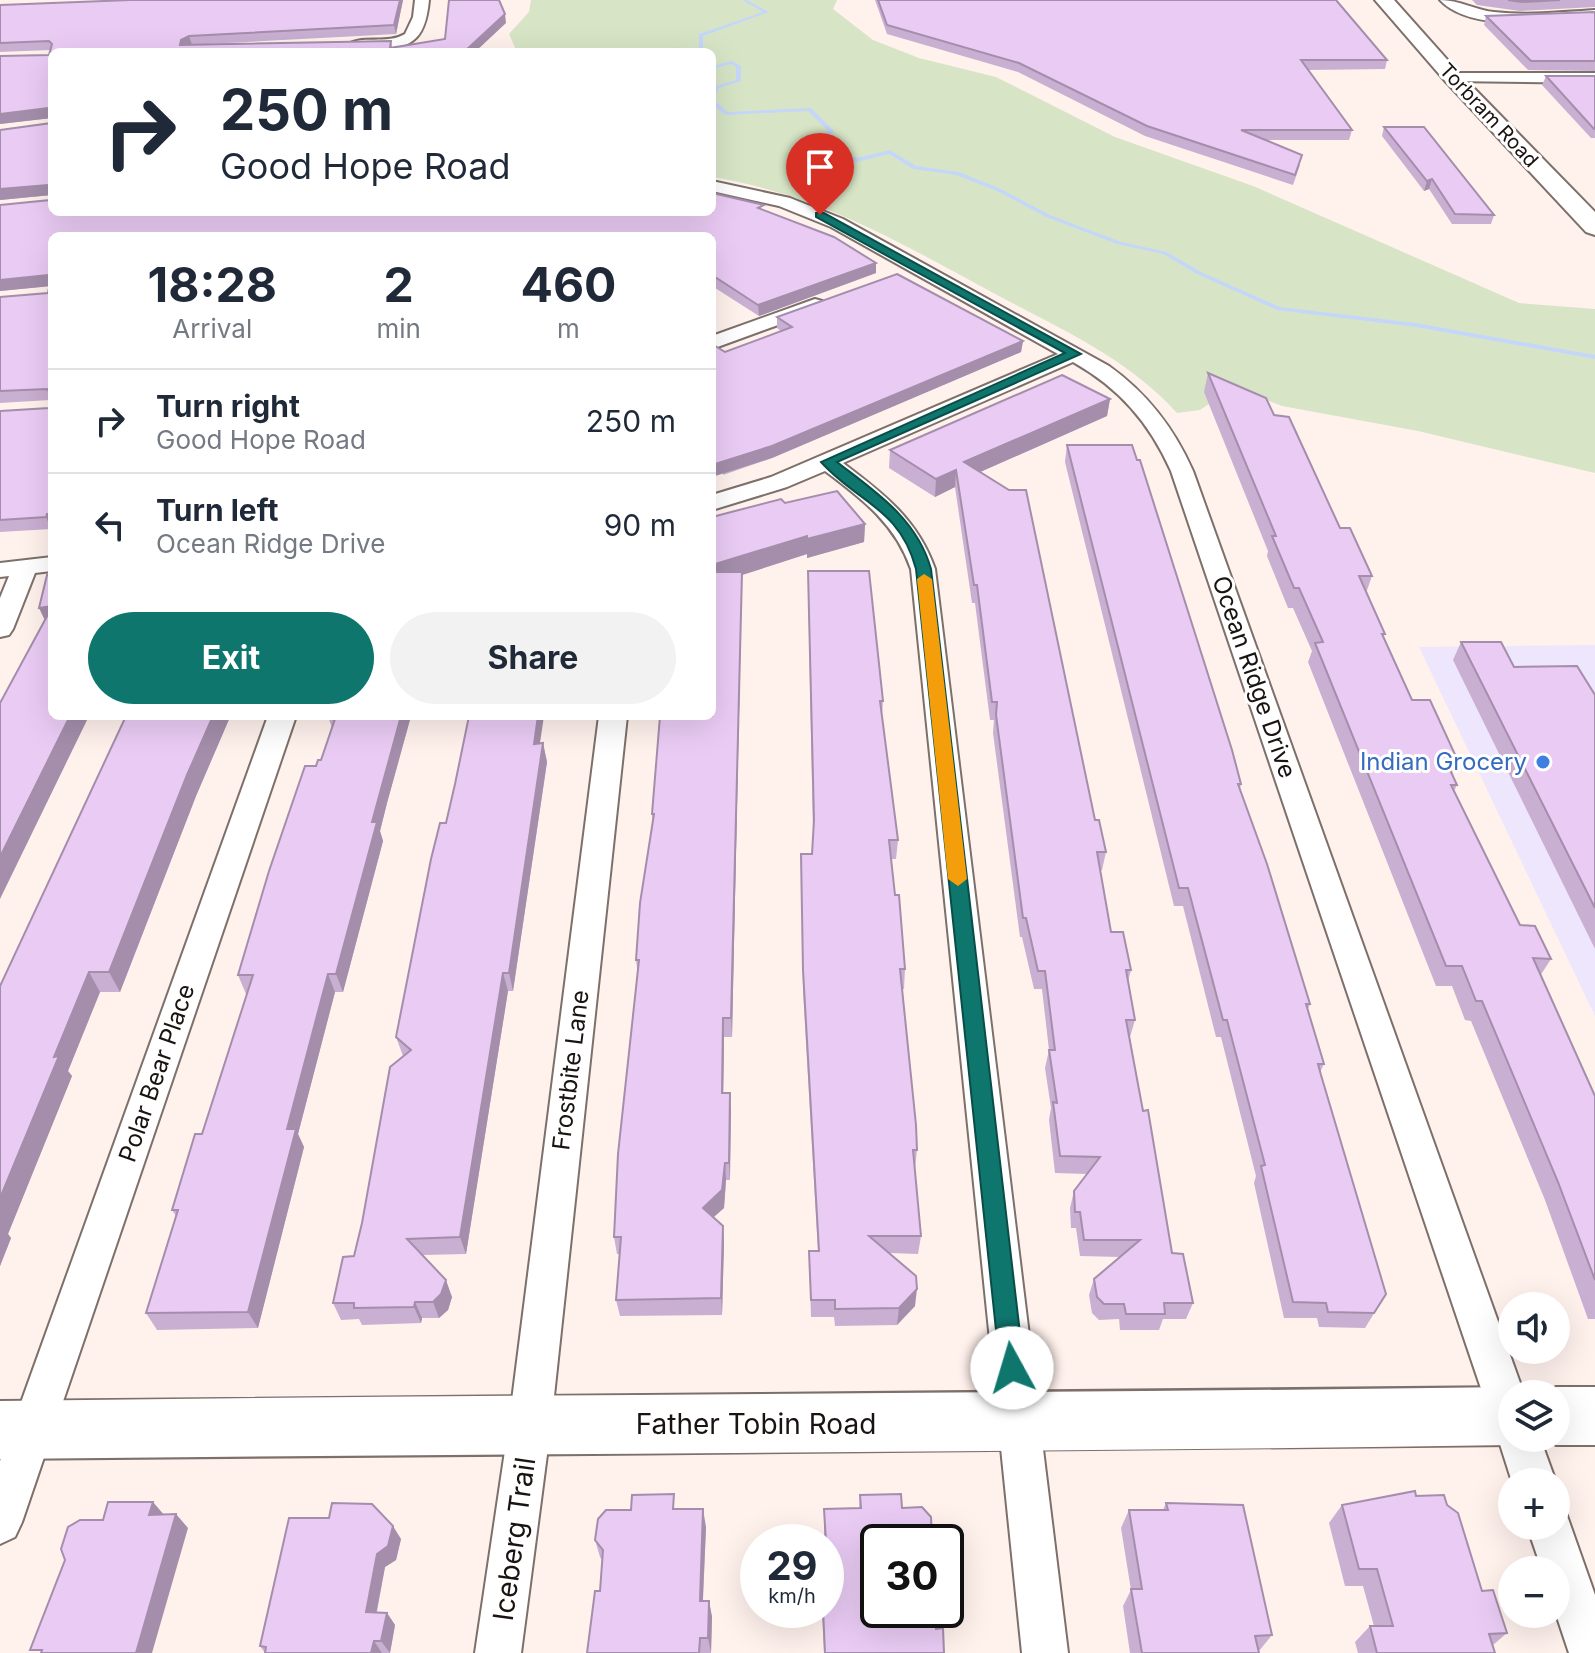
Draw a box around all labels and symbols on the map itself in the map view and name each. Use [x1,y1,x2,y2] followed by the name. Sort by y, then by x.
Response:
[1435,58,1543,172] street label: Torbram Road
[786,133,854,215] pin
[1206,572,1303,782] street label: Ocean Ridge Drive
[1360,747,1527,776] place label: Indian Grocery
[1534,753,1552,771] marker: Indian Grocery
[113,980,201,1166] street label: Polar Bear Place
[546,988,595,1152] street label: Frostbite Lane
[970,1326,1054,1410] position arrow
[636,1407,876,1441] street label: Father Tobin Road
[486,1455,542,1623] street label: Iceberg Trail
[860,1524,964,1628] speed limit sign: 30

